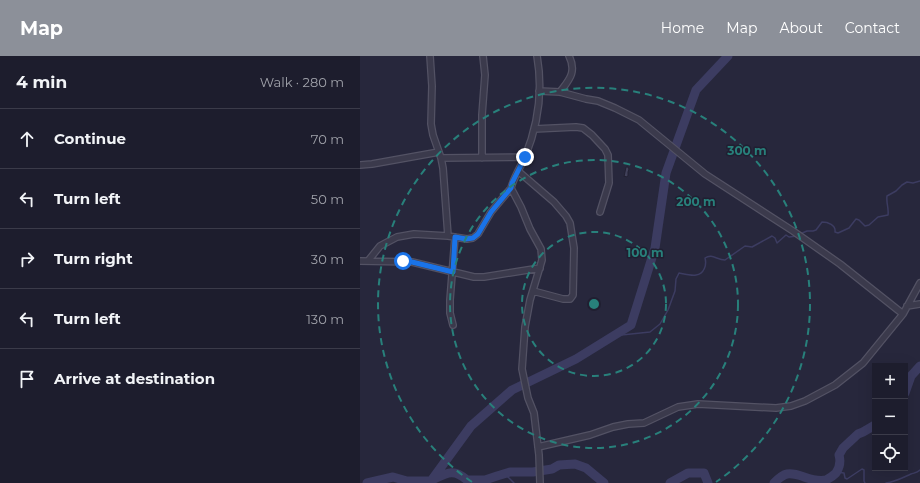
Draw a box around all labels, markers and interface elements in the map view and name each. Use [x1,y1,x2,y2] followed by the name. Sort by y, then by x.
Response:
[20,17,63,40] text: Map
[661,19,704,37] text: Home
[726,19,757,37] text: Map
[779,19,823,37] text: About
[845,19,900,37] text: Contact
[16,72,67,92] text: 4 min
[260,74,344,90] text: Walk · 280 m
[16,128,38,150] icon: ahead
[54,129,126,148] text: Continue
[311,131,344,147] text: 70 m
[726,143,767,158] text: 300 m
[516,148,534,166] route end
[16,188,38,210] icon: left
[54,189,121,208] text: Turn left
[311,191,344,207] text: 50 m
[676,194,716,209] text: 200 m
[627,245,663,260] text: 100 m
[16,248,38,270] icon: right
[54,249,133,268] text: Turn right
[311,251,344,267] text: 30 m
[394,252,412,270] route start
[587,297,601,311] centre of rings
[16,308,38,330] icon: left
[54,309,121,328] text: Turn left
[306,311,344,327] text: 130 m
[872,363,908,471] map controls
[872,363,908,399] button: +
[16,368,38,390] icon: arrive
[54,369,215,388] text: Arrive at destination
[872,399,908,435] button: −
[872,435,908,471] button: locate

